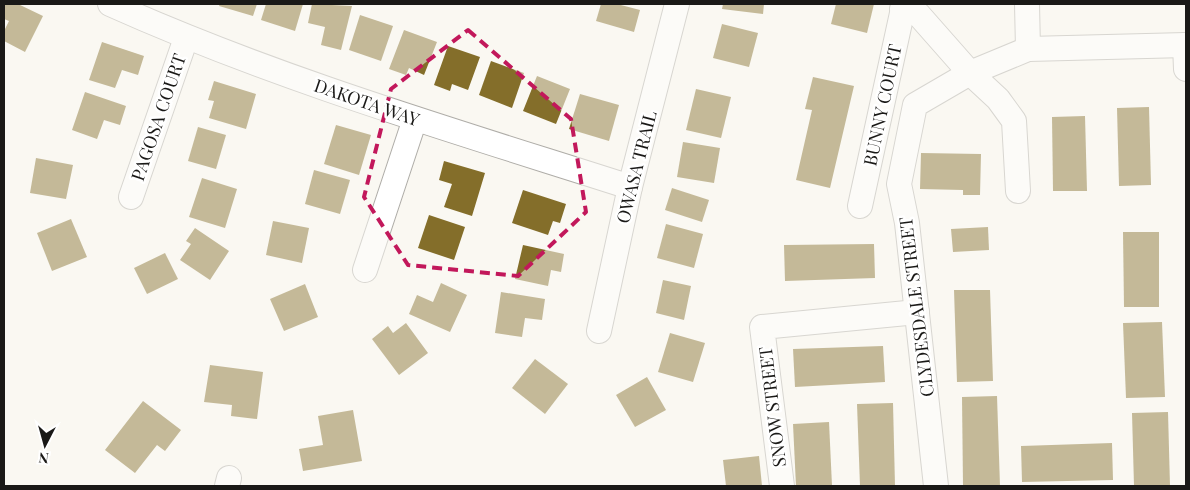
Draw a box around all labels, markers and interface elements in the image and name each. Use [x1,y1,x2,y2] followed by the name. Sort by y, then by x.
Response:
[857,42,907,168] street label: BUNNY COURT
[125,50,191,184] street label: PAGOSA COURT
[311,73,423,131] street label: DAKOTA WAY
[610,108,662,226] street label: OWASA TRAIL
[893,216,939,398] street label: CLYDESDALE STREET
[753,345,791,469] street label: SNOW STREET
[20,420,70,470] north arrow
[38,448,50,468] text: N

